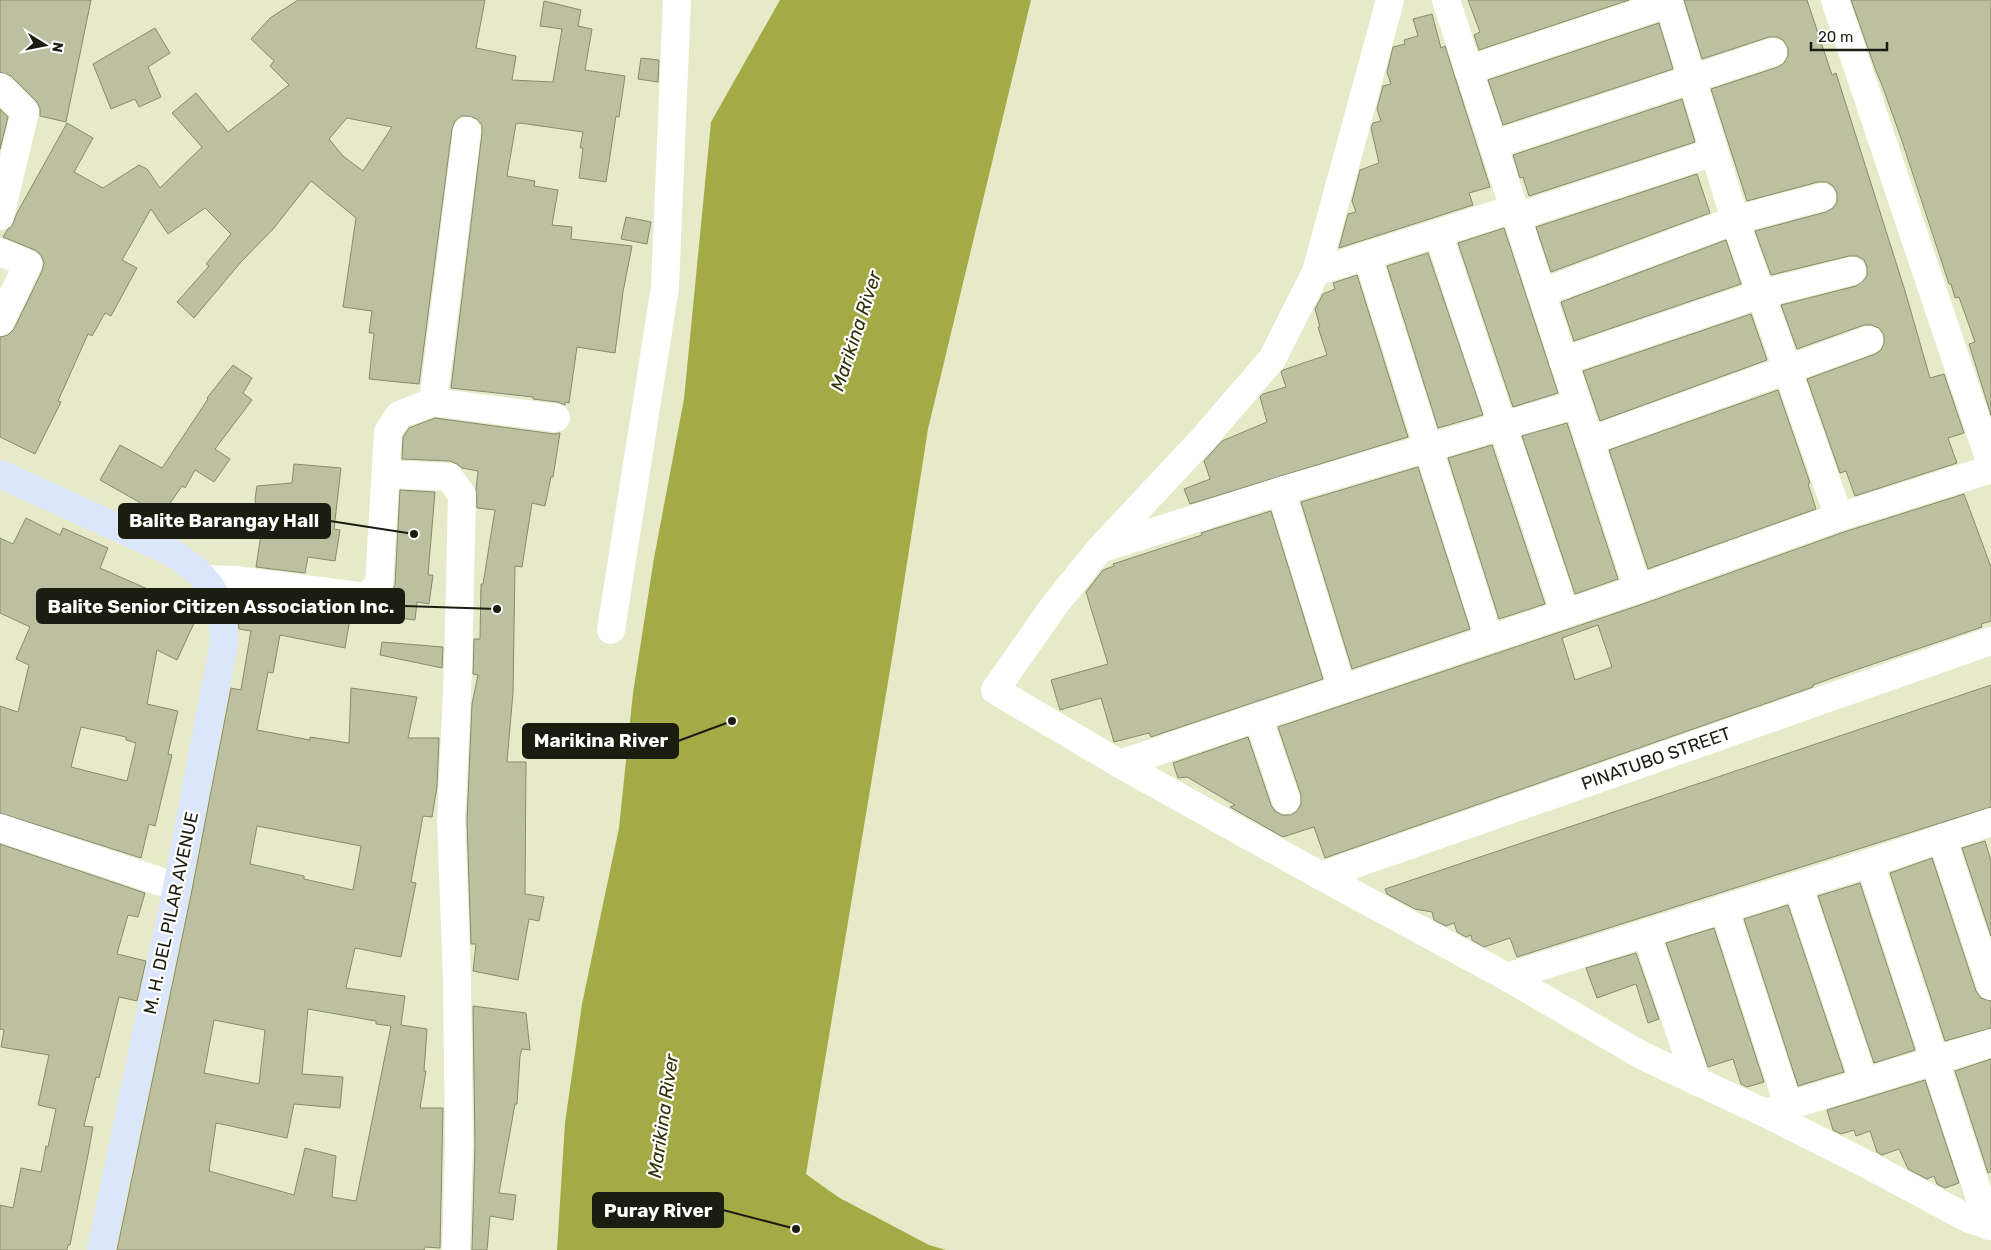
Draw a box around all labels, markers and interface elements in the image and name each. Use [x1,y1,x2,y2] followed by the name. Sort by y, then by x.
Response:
[20,20,70,70] north arrow
[1811,20,1887,52] scale bar
[1818,28,1853,46] text: 20 m
[48,41,67,54] text: N
[826,267,886,394] water label: Marikina River
[119,504,330,538] callout: Balite Barangay Hall
[129,509,319,532] text: Balite Barangay Hall
[37,589,404,623] callout: Balite Senior Citizen Association Inc.
[48,595,394,618] text: Balite Senior Citizen Association Inc.
[1578,722,1734,795] street label: PINATUBO STREET
[523,724,678,758] callout: Marikina River
[534,729,669,752] text: Marikina River
[139,810,203,1016] street label: M. H. DEL PILAR AVENUE
[643,1052,683,1180] water label: Marikina River
[593,1193,723,1227] callout: Puray River
[604,1199,713,1222] text: Puray River

